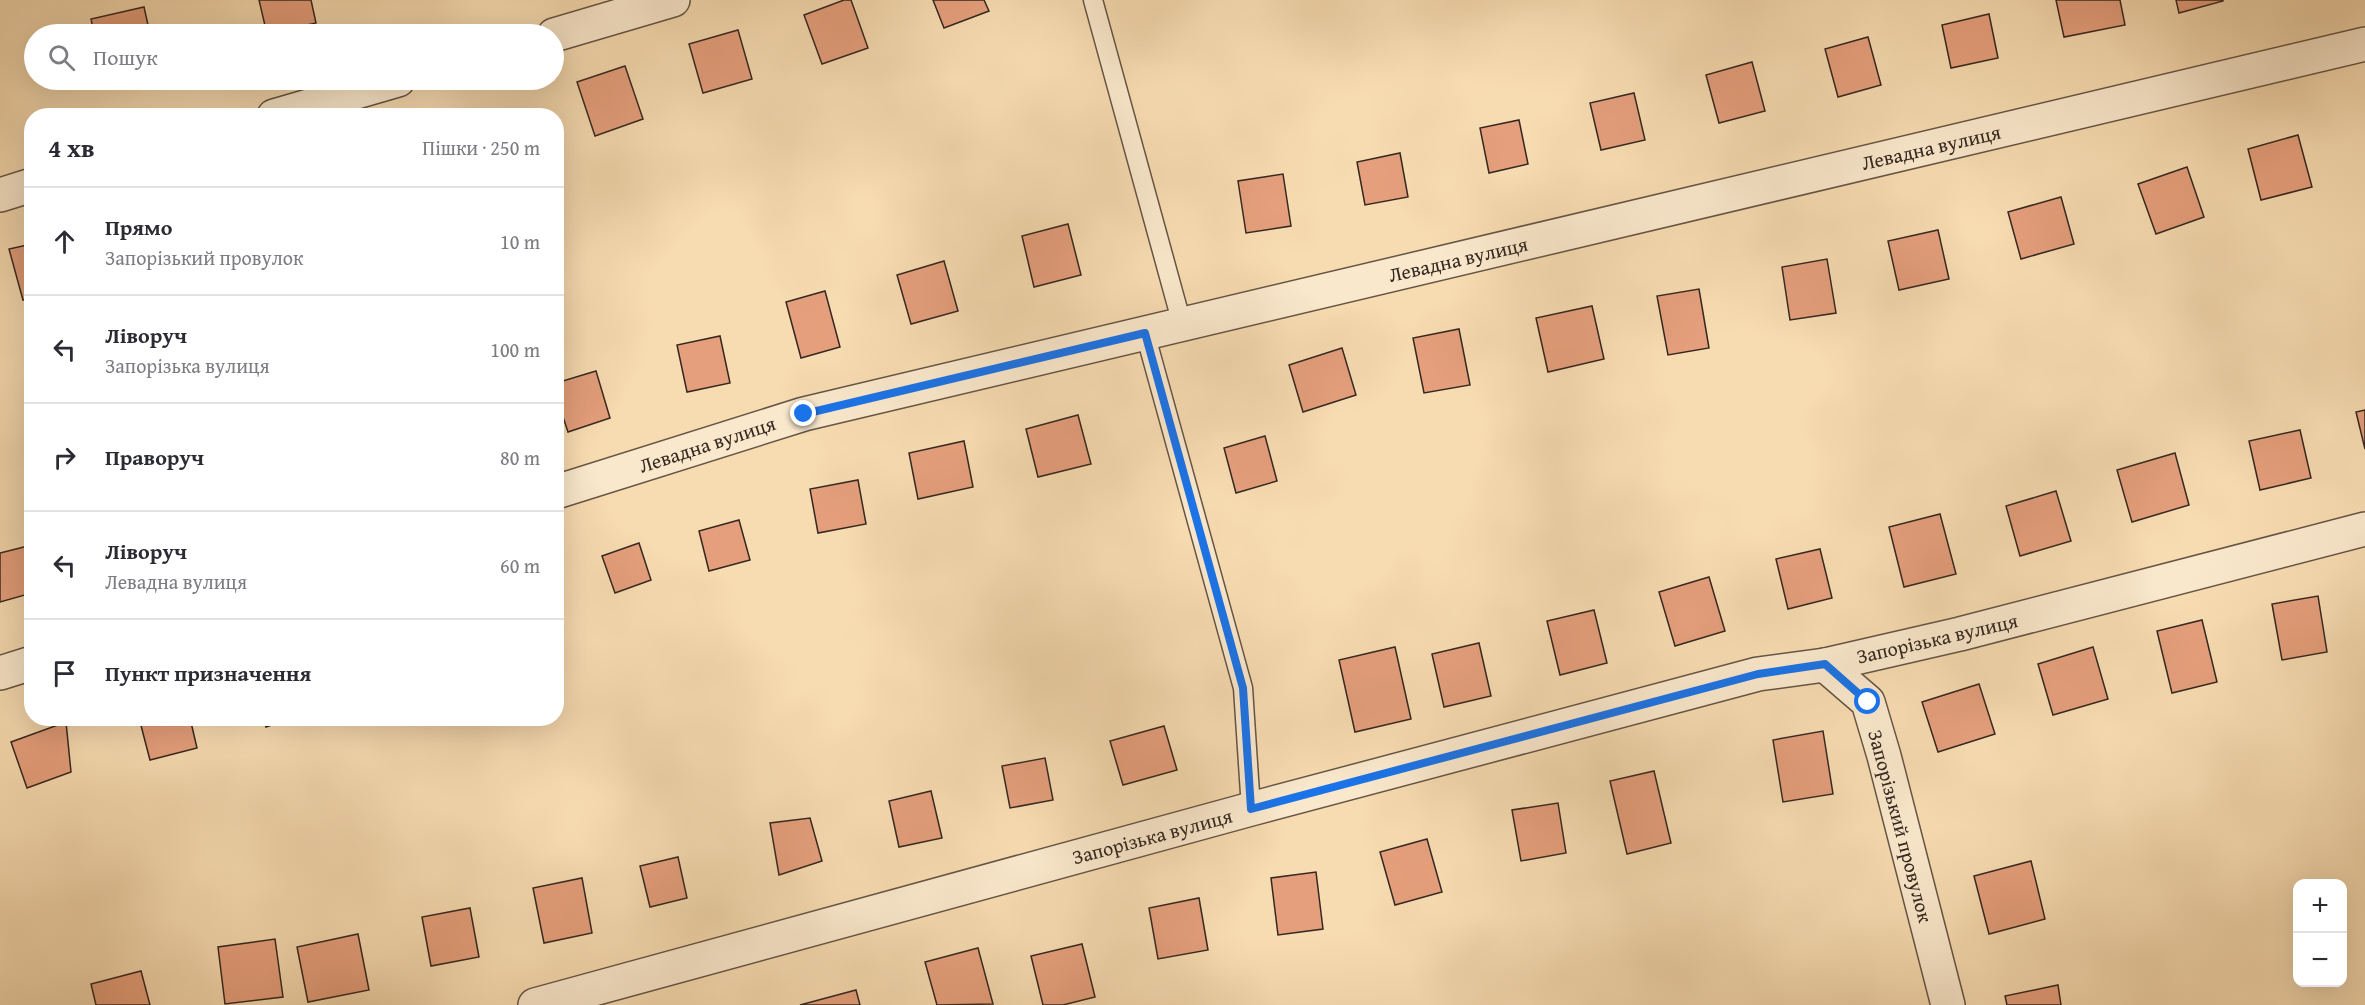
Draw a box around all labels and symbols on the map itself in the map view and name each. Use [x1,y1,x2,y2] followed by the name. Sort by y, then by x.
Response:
[1859,117,2003,177] street label: Левадна вулиця
[1386,229,1530,289] street label: Левадна вулиця
[790,400,816,426] route end
[635,408,779,480] street label: Левадна вулиця
[1854,605,2020,671] street label: Запорізька вулиця
[1854,688,1880,714] route start
[1861,726,1941,926] street label: Запорізький провулок
[1069,801,1235,871] street label: Запорізька вулиця

